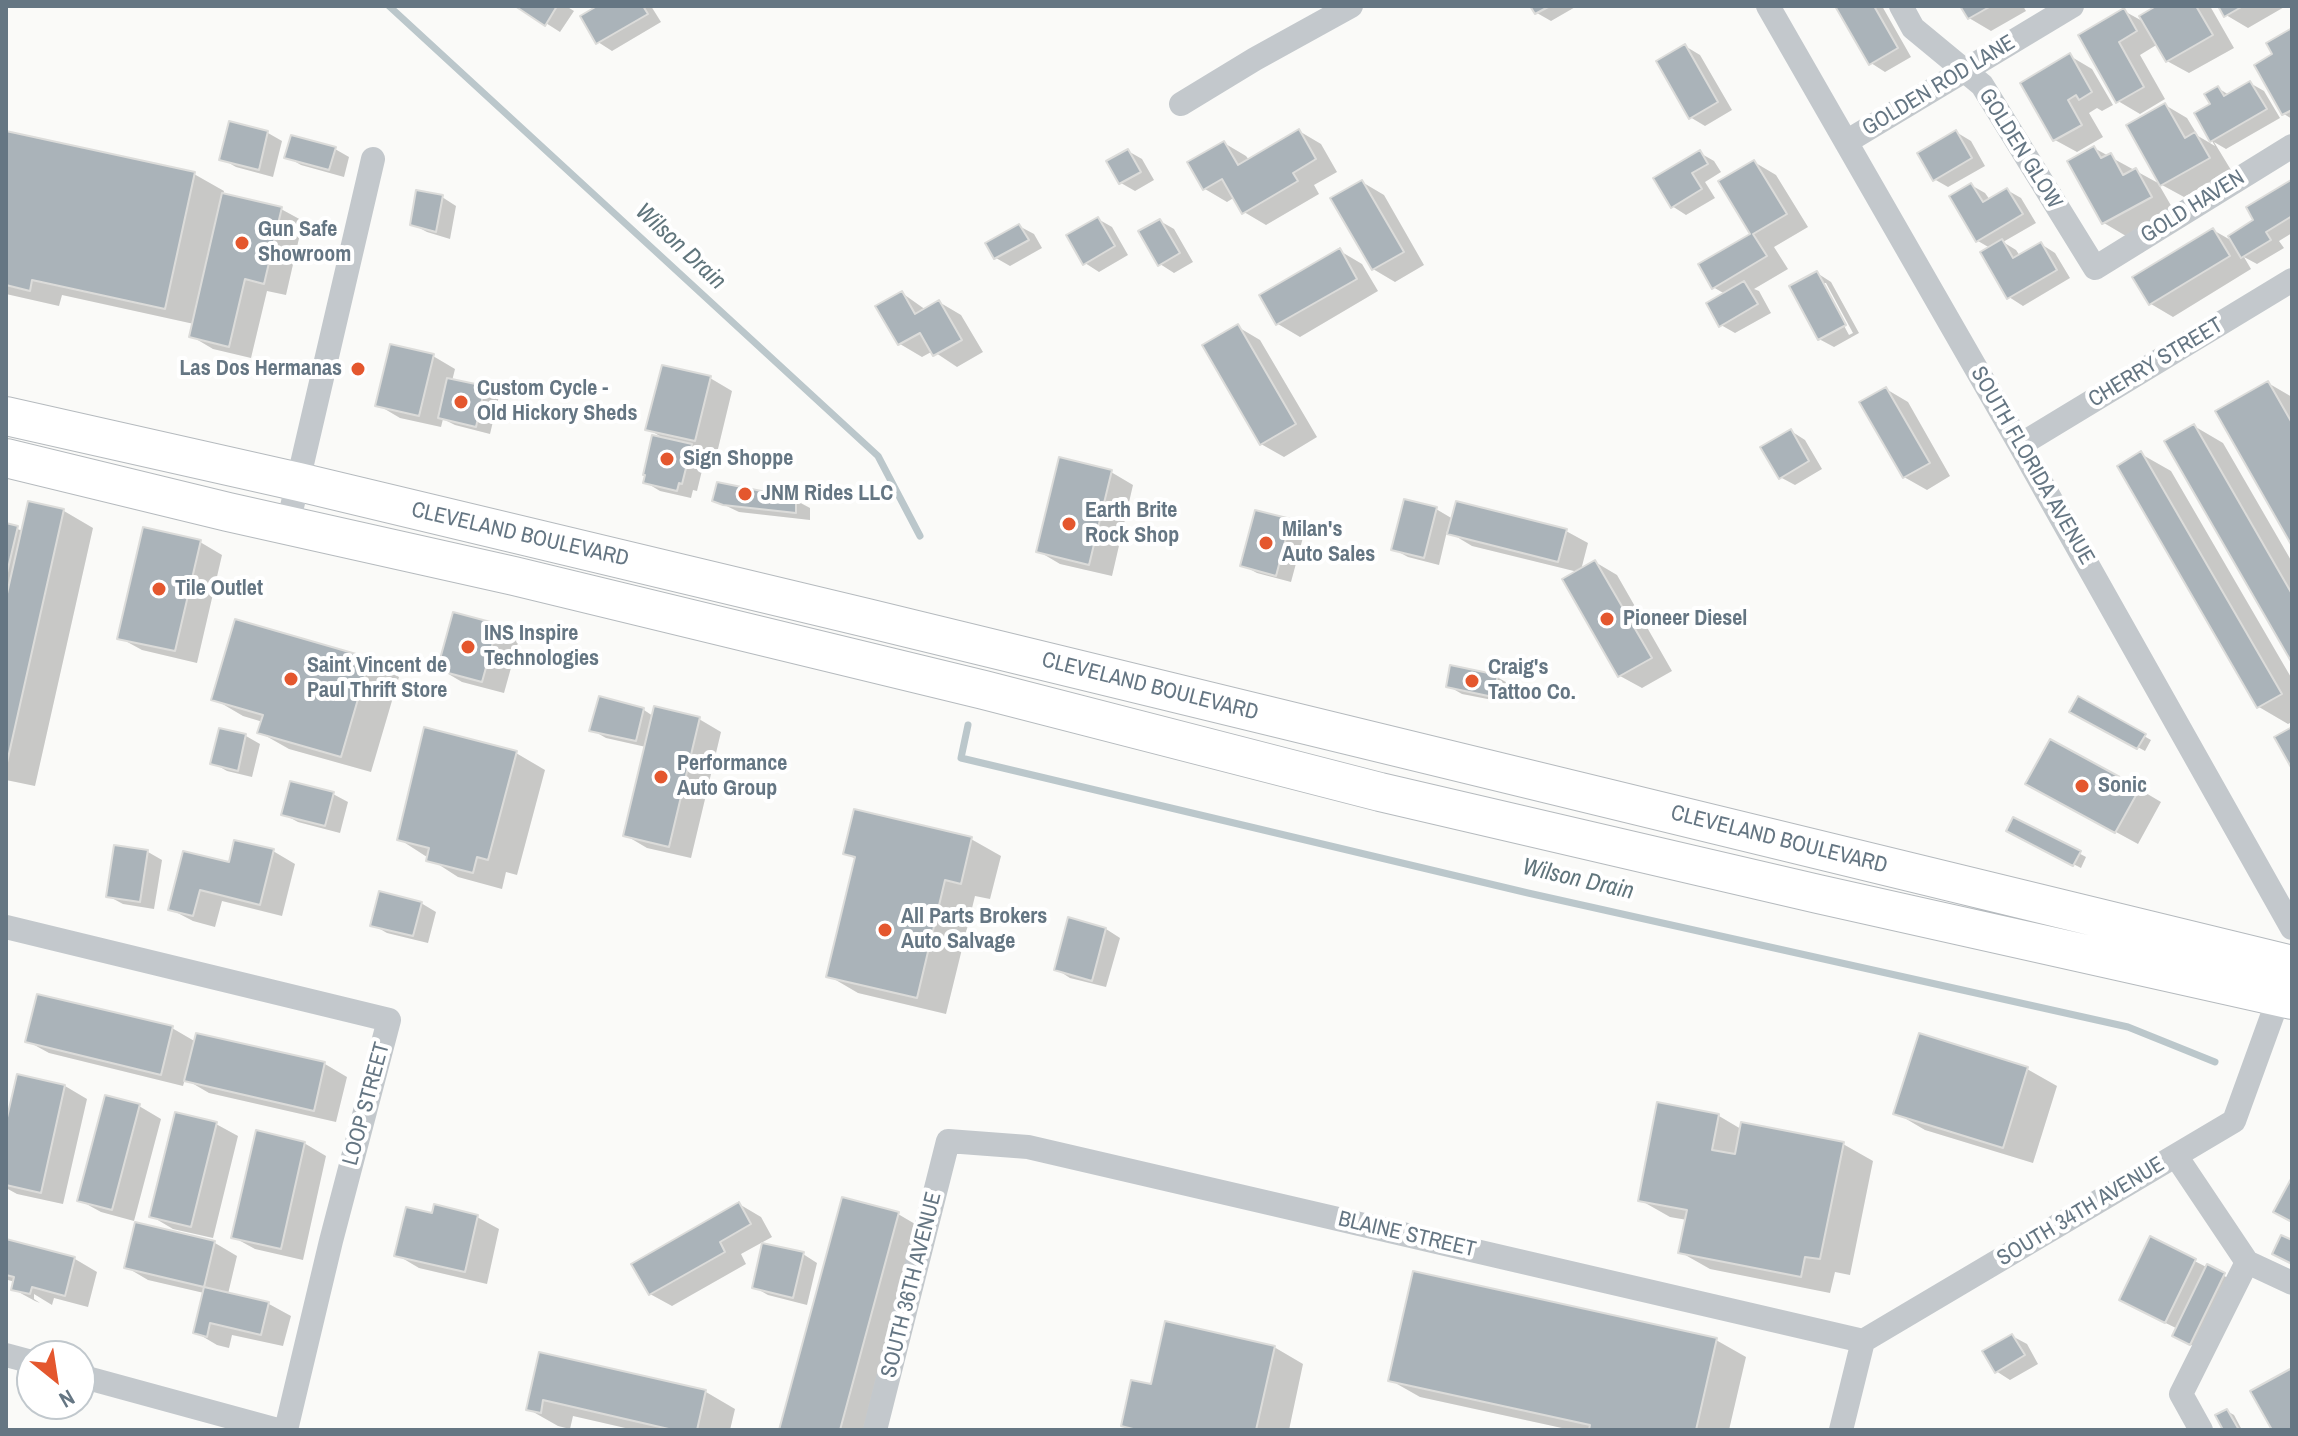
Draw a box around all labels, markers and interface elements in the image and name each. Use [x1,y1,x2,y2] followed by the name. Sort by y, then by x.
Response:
[1858,30,2020,142] street label: GOLDEN ROD LANE
[1973,84,2067,214] street label: GOLDEN GLOW
[2136,165,2250,249] street label: GOLD HAVEN
[629,198,731,296] water label: Wilson Drain
[258,217,351,268] place label: Gun Safe Showroom
[233,234,251,252] marker: Gun Safe Showroom
[2084,313,2228,413] street label: CHERRY STREET
[180,356,342,382] place label: Las Dos Hermanas
[349,360,367,378] marker: Las Dos Hermanas
[1965,362,2099,570] street label: SOUTH FLORIDA AVENUE
[477,376,637,428] place label: Custom Cycle - Old Hickory Sheds
[452,393,470,411] marker: Custom Cycle - Old Hickory Sheds
[683,446,793,472] place label: Sign Shoppe
[658,450,676,468] marker: Sign Shoppe
[761,481,893,507] place label: JNM Rides LLC
[736,485,754,503] marker: JNM Rides LLC
[409,497,631,573] street label: CLEVELAND BOULEVARD
[1085,498,1179,550] place label: Earth Brite Rock Shop
[1060,515,1078,533] marker: Earth Brite Rock Shop
[1282,517,1375,568] place label: Milan's Auto Sales
[1257,534,1275,552] marker: Milan's Auto Sales
[175,576,263,602] place label: Tile Outlet
[150,580,168,598] marker: Tile Outlet
[1623,606,1747,632] place label: Pioneer Diesel
[1598,610,1616,628] marker: Pioneer Diesel
[484,621,599,672] place label: INS Inspire Technologies
[459,638,477,656] marker: INS Inspire Technologies
[1039,647,1261,727] street label: CLEVELAND BOULEVARD
[307,653,447,704] place label: Saint Vincent de Paul Thrift Store
[1488,655,1576,706] place label: Craig's Tattoo Co.
[282,670,300,688] marker: Saint Vincent de Paul Thrift Store
[1463,672,1481,690] marker: Craig's Tattoo Co.
[677,751,787,802] place label: Performance Auto Group
[652,768,670,786] marker: Performance Auto Group
[2098,773,2147,799] place label: Sonic
[2073,777,2091,795] marker: Sonic
[1668,800,1890,880] street label: CLEVELAND BOULEVARD
[1520,853,1636,907] water label: Wilson Drain
[901,904,1047,956] place label: All Parts Brokers Auto Salvage
[876,921,894,939] marker: All Parts Brokers Auto Salvage
[338,1040,396,1168] street label: LOOP STREET
[1993,1152,2169,1272] street label: SOUTH 34TH AVENUE
[876,1190,948,1380] street label: SOUTH 36TH AVENUE
[1336,1206,1478,1264] street label: BLAINE STREET
[16,1340,96,1420] north arrow
[54,1383,80,1415] text: N

